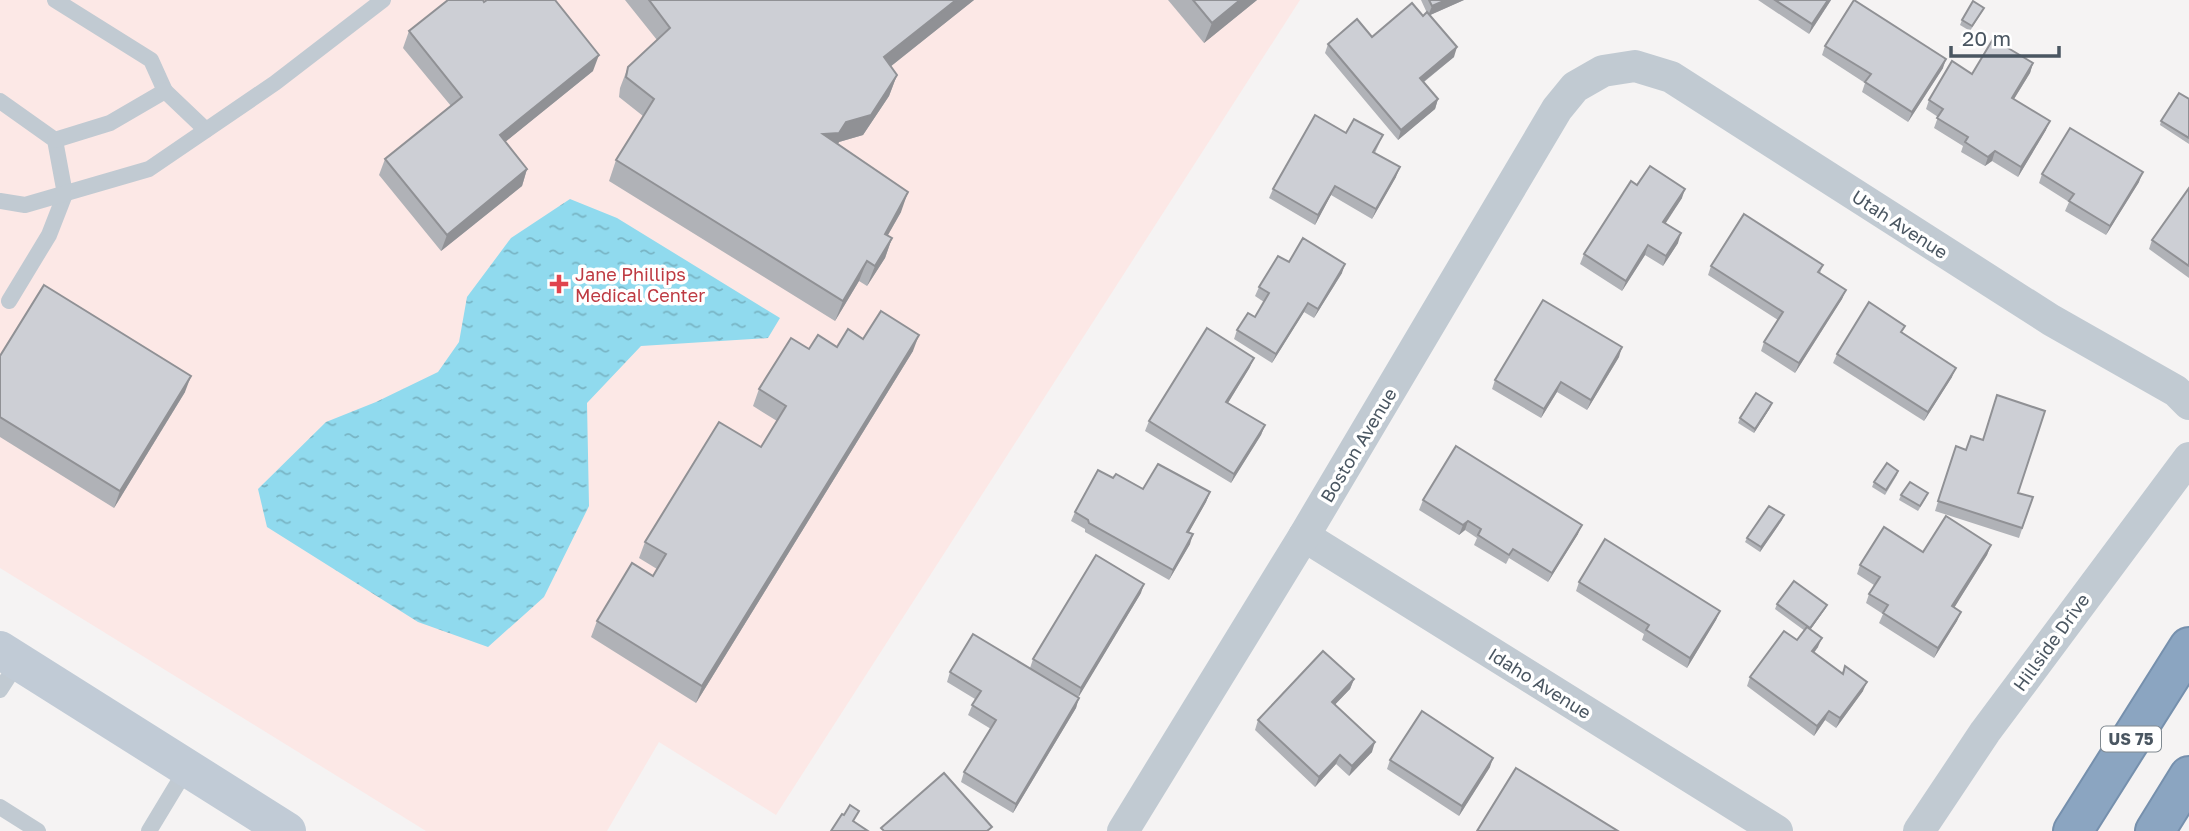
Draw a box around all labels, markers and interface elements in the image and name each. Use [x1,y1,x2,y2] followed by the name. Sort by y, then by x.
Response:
[1951,14,2060,58] scale bar
[1962,25,2011,51] text: 20 m
[1848,185,1952,263] street label: Utah Avenue
[575,263,705,306] place label: Jane Phillips Medical Center
[549,274,569,294] marker: Jane Phillips Medical Center
[1315,384,1401,506] street label: Boston Avenue
[2008,589,2094,695] street label: Hillside Drive
[1485,643,1595,723] street label: Idaho Avenue
[2101,726,2161,752] road number: US 75

